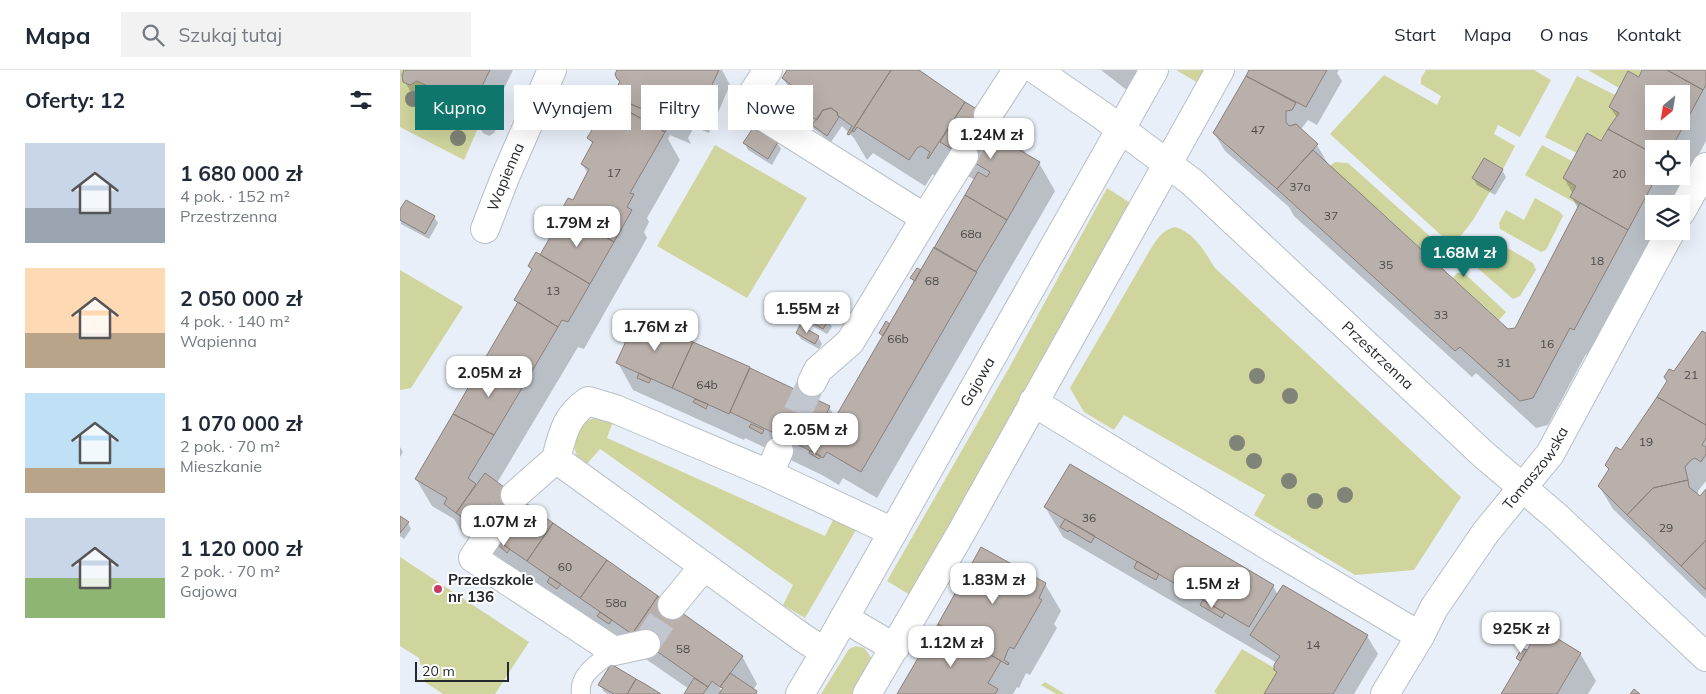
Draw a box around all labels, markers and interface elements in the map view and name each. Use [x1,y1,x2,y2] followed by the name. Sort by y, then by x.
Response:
[121,12,471,57] search box
[25,20,91,50] text: Mapa
[139,21,167,49] icon: search
[179,23,282,47] text: Szukaj tutaj
[1394,23,1436,46] text: Start
[1464,23,1512,46] text: Mapa
[1540,23,1589,46] text: O nas
[1617,23,1681,46] text: Kontakt
[415,85,504,130] chip: Kupno
[514,85,631,130] chip: Wynajem
[641,85,718,130] chip: Filtry
[728,85,813,130] chip: Nowe
[1645,85,1690,130] north arrow
[1645,85,1690,240] map controls
[347,86,375,114] icon: filters
[25,87,125,113] text: Oferty: 12
[939,118,1043,160] pin: 1.24M zł
[1251,122,1265,137] house number: 47
[959,124,1023,144] text: 1.24M zł
[483,140,528,214] street label: Wapienna
[1645,140,1690,185] button: locate
[180,160,302,186] text: 1 680 000 zł
[65,163,125,223] icon: home
[607,165,621,180] house number: 17
[1612,166,1626,181] house number: 20
[1289,179,1311,194] house number: 37a
[180,186,290,206] text: 4 pok. · 152 m²
[1645,195,1690,240] button: layers
[180,206,277,226] text: Przestrzenna
[525,206,629,248] pin: 1.79M zł
[1324,208,1338,223] house number: 37
[545,212,609,232] text: 1.79M zł
[960,226,982,241] house number: 68a
[1412,236,1516,278] pin: 1.68M zł
[1432,242,1496,262] text: 1.68M zł
[1590,253,1604,268] house number: 18
[1379,257,1393,272] house number: 35
[925,273,939,288] house number: 68
[546,283,560,298] house number: 13
[180,285,302,311] text: 2 050 000 zł
[65,288,125,348] icon: home
[755,292,859,334] pin: 1.55M zł
[775,298,839,318] text: 1.55M zł
[1434,307,1448,322] house number: 33
[603,310,707,352] pin: 1.76M zł
[180,311,290,331] text: 4 pok. · 140 m²
[623,316,687,336] text: 1.76M zł
[1338,317,1418,393] street label: Przestrzenna
[180,331,257,351] text: Wapienna
[887,331,909,346] house number: 66b
[1540,336,1554,351] house number: 16
[956,354,999,410] street label: Gajowa
[1497,355,1511,370] house number: 31
[437,356,541,398] pin: 2.05M zł
[457,362,521,382] text: 2.05M zł
[1684,367,1698,382] house number: 21
[696,377,718,392] house number: 64b
[180,410,302,436] text: 1 070 000 zł
[763,412,867,455] pin: 2.05M zł
[65,413,125,473] icon: home
[783,419,847,439] text: 2.05M zł
[1498,423,1572,514] street label: Tomaszowska
[1639,434,1653,449] house number: 19
[180,436,280,456] text: 2 pok. · 70 m²
[180,456,262,476] text: Mieszkanie
[452,504,556,547] pin: 1.07M zł
[1082,510,1096,525] house number: 36
[472,511,536,531] text: 1.07M zł
[1659,520,1673,535] house number: 29
[180,535,302,561] text: 1 120 000 zł
[65,538,125,598] icon: home
[558,559,572,574] house number: 60
[180,561,280,581] text: 2 pok. · 70 m²
[941,562,1045,605] pin: 1.83M zł
[1166,566,1258,609] pin: 1.5M zł
[961,569,1025,589] text: 1.83M zł
[448,570,534,606] place label: Przedszkole nr 136
[1185,573,1239,593] text: 1.5M zł
[180,581,237,601] text: Gajowa
[432,583,444,595] marker: Przedszkole nr 136
[605,595,627,610] house number: 58a
[1475,612,1567,654] pin: 925K zł
[1493,618,1549,638] text: 925K zł
[899,626,1003,668] pin: 1.12M zł
[919,632,983,652] text: 1.12M zł
[1306,637,1320,652] house number: 14
[676,641,690,656] house number: 58
[415,659,509,682] scale bar
[422,662,455,680] text: 20 m

